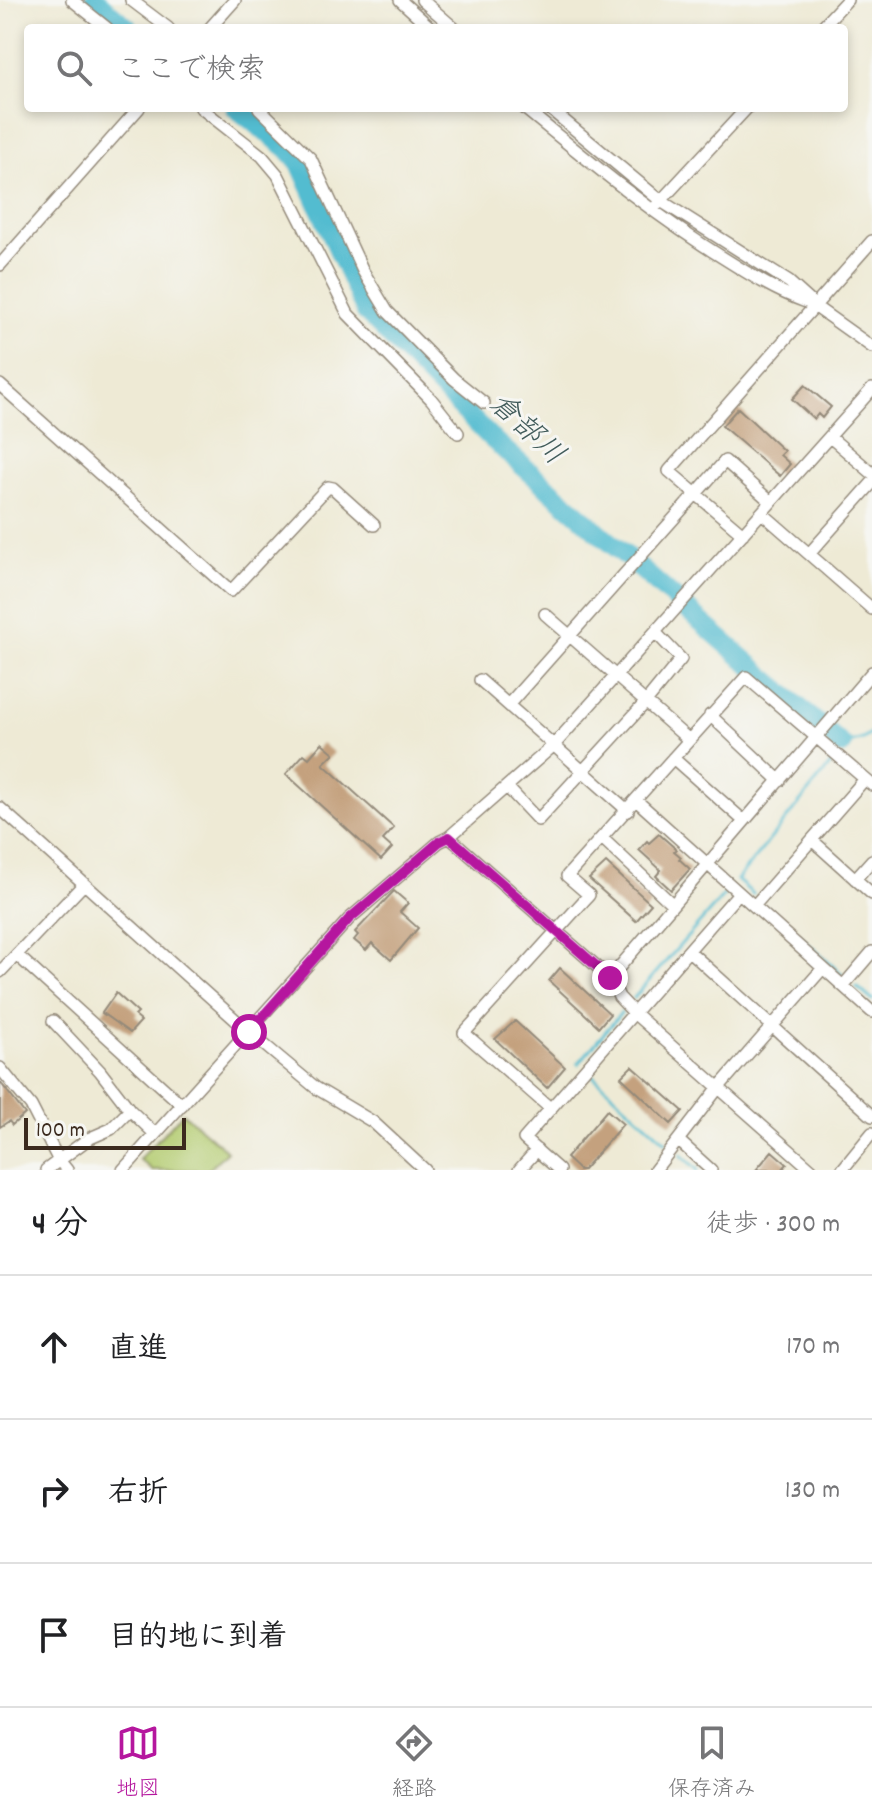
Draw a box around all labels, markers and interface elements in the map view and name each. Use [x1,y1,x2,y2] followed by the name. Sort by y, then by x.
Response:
[24,24,848,112] search box
[52,46,96,90] icon: search
[116,51,266,94] text: ここで検索
[477,385,573,478] water label: 倉部川
[592,960,628,996] route end
[231,1014,267,1050] route start
[24,1114,186,1150] scale bar
[36,1116,85,1147] text: 100 m
[32,1202,88,1251] text: 4 分
[706,1207,840,1244] text: 徒歩 · 300 m
[32,1325,76,1369] icon: ahead
[786,1329,840,1366] text: 170 m
[108,1330,168,1373] text: 直進
[32,1469,76,1513] icon: right
[785,1473,840,1510] text: 130 m
[108,1474,168,1517] text: 右折
[32,1613,76,1657] icon: arrive
[108,1618,288,1661] text: 目的地に到着
[116,1721,160,1806] tab: 地図
[392,1721,436,1806] tab: 経路
[668,1721,756,1806] tab: 保存済み

